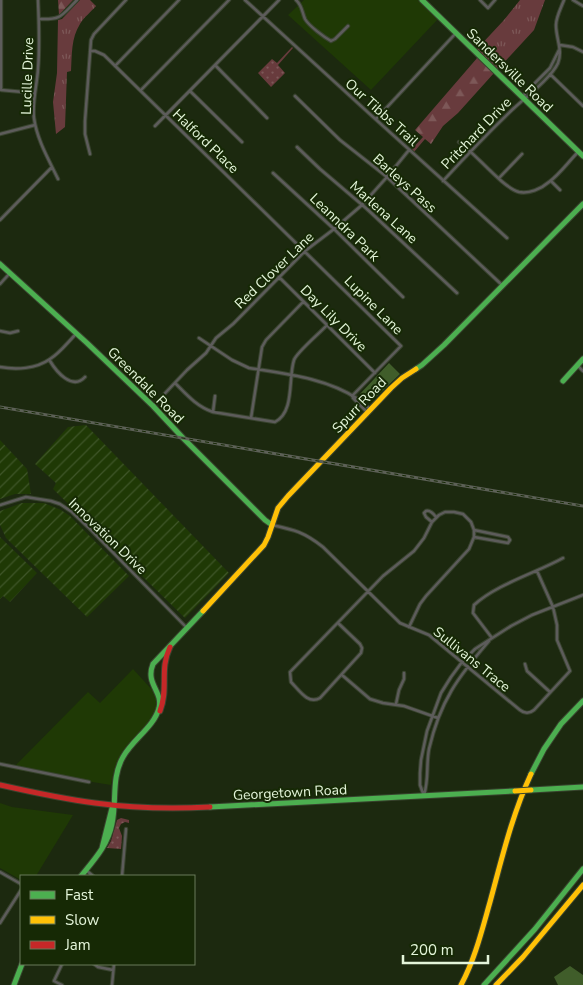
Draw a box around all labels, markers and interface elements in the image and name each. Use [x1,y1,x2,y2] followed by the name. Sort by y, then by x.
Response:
[462,24,557,117] street label: Sandersville Road
[17,37,38,115] street label: Lucille Drive
[341,74,423,151] street label: Our Tibbs Trail
[437,93,516,174] street label: Pritchard Drive
[168,105,243,178] street label: Halford Place
[369,149,441,217] street label: Barleys Pass
[346,177,422,248] street label: Marlena Lane
[306,189,384,266] street label: Leanndra Park
[231,228,318,313] street label: Red Clover Lane
[340,272,407,339] street label: Lupine Lane
[296,281,371,356] street label: Day Lily Drive
[103,343,188,428] street label: Greendale Road
[328,373,391,437] street label: Spurr Road
[64,494,151,579] street label: Innovation Drive
[429,622,514,696] street label: Sullivans Trace
[232,780,348,805] street label: Georgetown Road
[20,875,195,965] legend
[65,885,94,905] text: Fast
[65,910,100,930] text: Slow
[403,932,488,964] scale bar
[64,935,91,955] text: Jam
[410,940,454,960] text: 200 m

